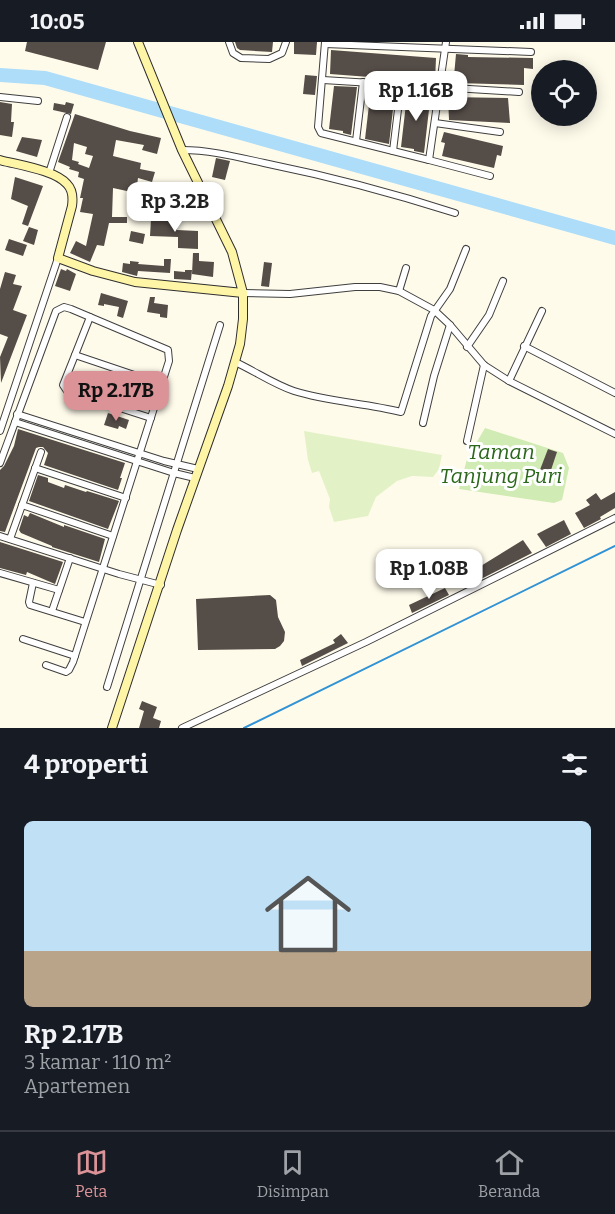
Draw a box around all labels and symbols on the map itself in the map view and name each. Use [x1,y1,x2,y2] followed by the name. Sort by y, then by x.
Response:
[354,71,478,122] pin: Rp 1.16B
[120,182,230,233] pin: Rp 3.2B
[54,371,178,422] pin: Rp 2.17B
[440,439,562,489] park label: Taman Tanjung Puri
[367,549,491,600] pin: Rp 1.08B

